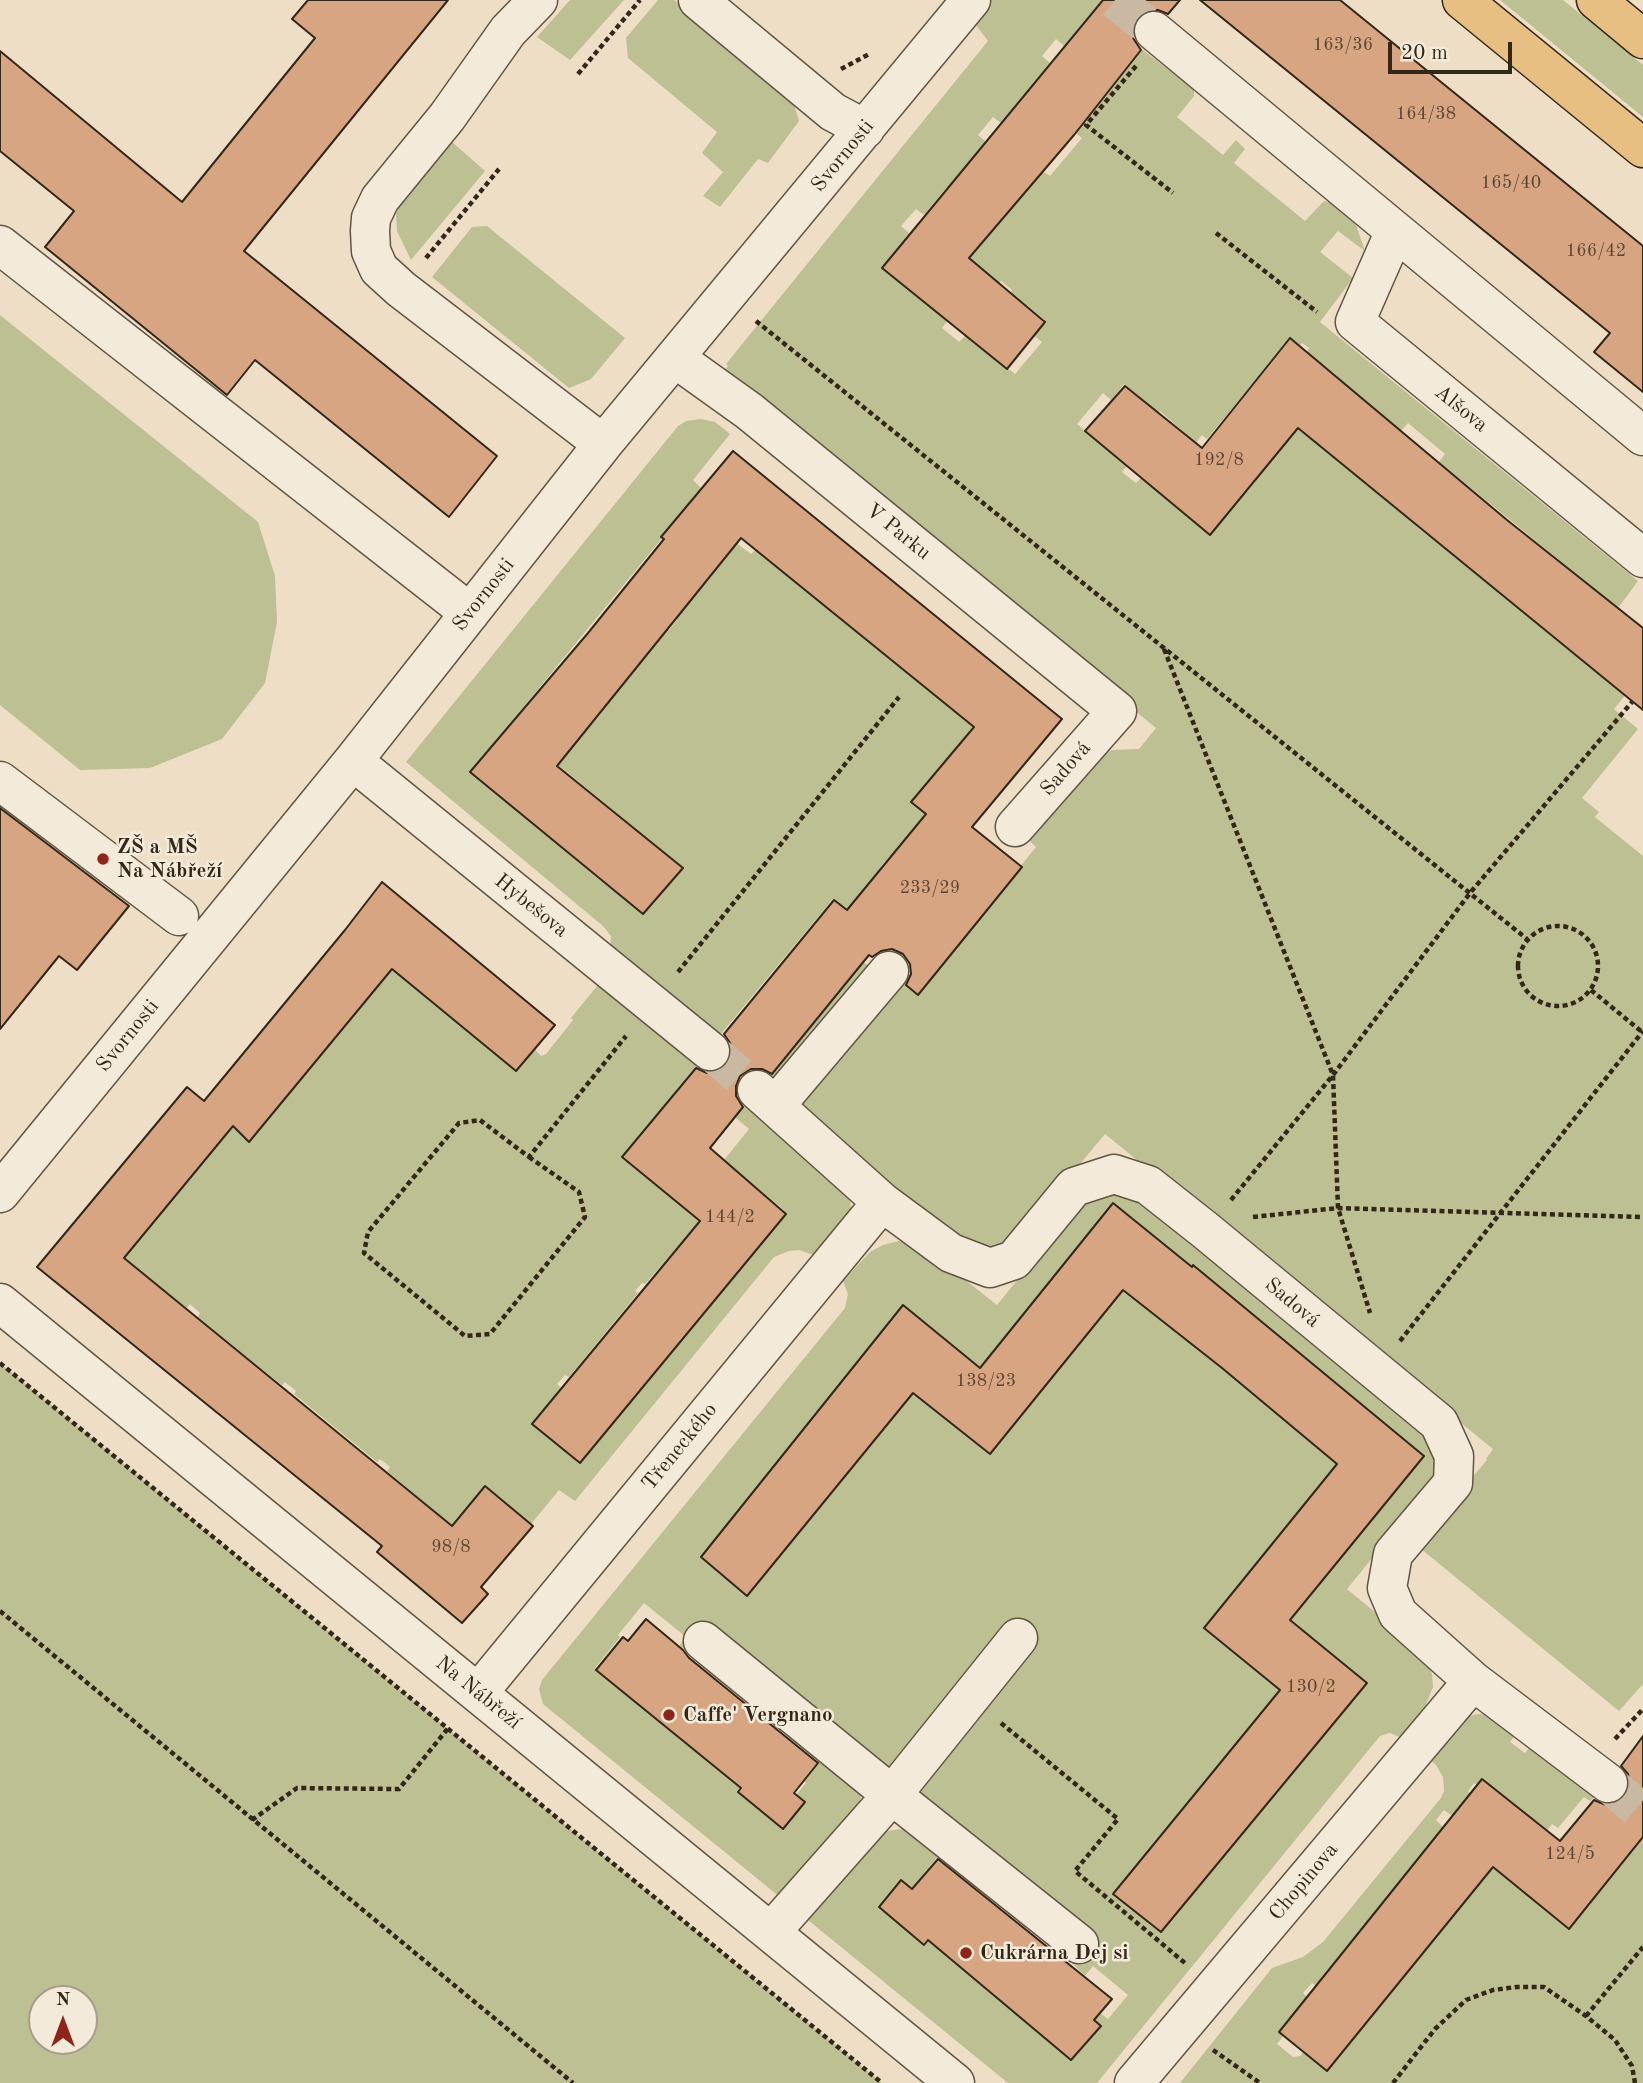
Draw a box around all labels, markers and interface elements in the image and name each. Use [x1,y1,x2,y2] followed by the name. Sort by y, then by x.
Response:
[1391,28,1515,72] scale bar
[1313,34,1373,56] house number: 163/36
[1401,43,1448,64] text: 20 m
[1396,103,1456,125] house number: 164/38
[806,115,880,197] street label: Svornosti
[1481,172,1541,194] house number: 165/40
[1566,240,1626,262] house number: 166/42
[1429,380,1493,438] street label: Alšova
[1194,449,1244,471] house number: 192/8
[860,498,936,566] street label: V Parku
[448,553,520,637] street label: Svornosti
[1035,736,1097,802] street label: Sadová
[117,834,222,884] place label: ZŠ a MŠ Na Nábřeží
[95,851,111,867] marker: ZŠ a MŠ Na Nábřeží
[489,869,573,943] street label: Hybešova
[900,877,960,899] house number: 233/29
[91,995,165,1077] street label: Svornosti
[705,1206,755,1228] house number: 144/2
[1259,1273,1325,1333] street label: Sadová
[956,1370,1016,1392] house number: 138/23
[637,1398,723,1496] street label: Třeneckého
[431,1536,471,1558] house number: 98/8
[430,1651,526,1735] street label: Na Nábřeží
[1286,1676,1336,1698] house number: 130/2
[683,1702,833,1728] place label: Caffe' Vergnano
[661,1707,677,1723] marker: Caffe' Vergnano
[1264,1838,1344,1926] street label: Chopinova
[1545,1843,1595,1865] house number: 124/5
[980,1940,1129,1966] place label: Cukrárna Dej si
[958,1945,974,1961] marker: Cukrárna Dej si
[28,1985,98,2055] north arrow
[56,1991,70,2010] text: N

